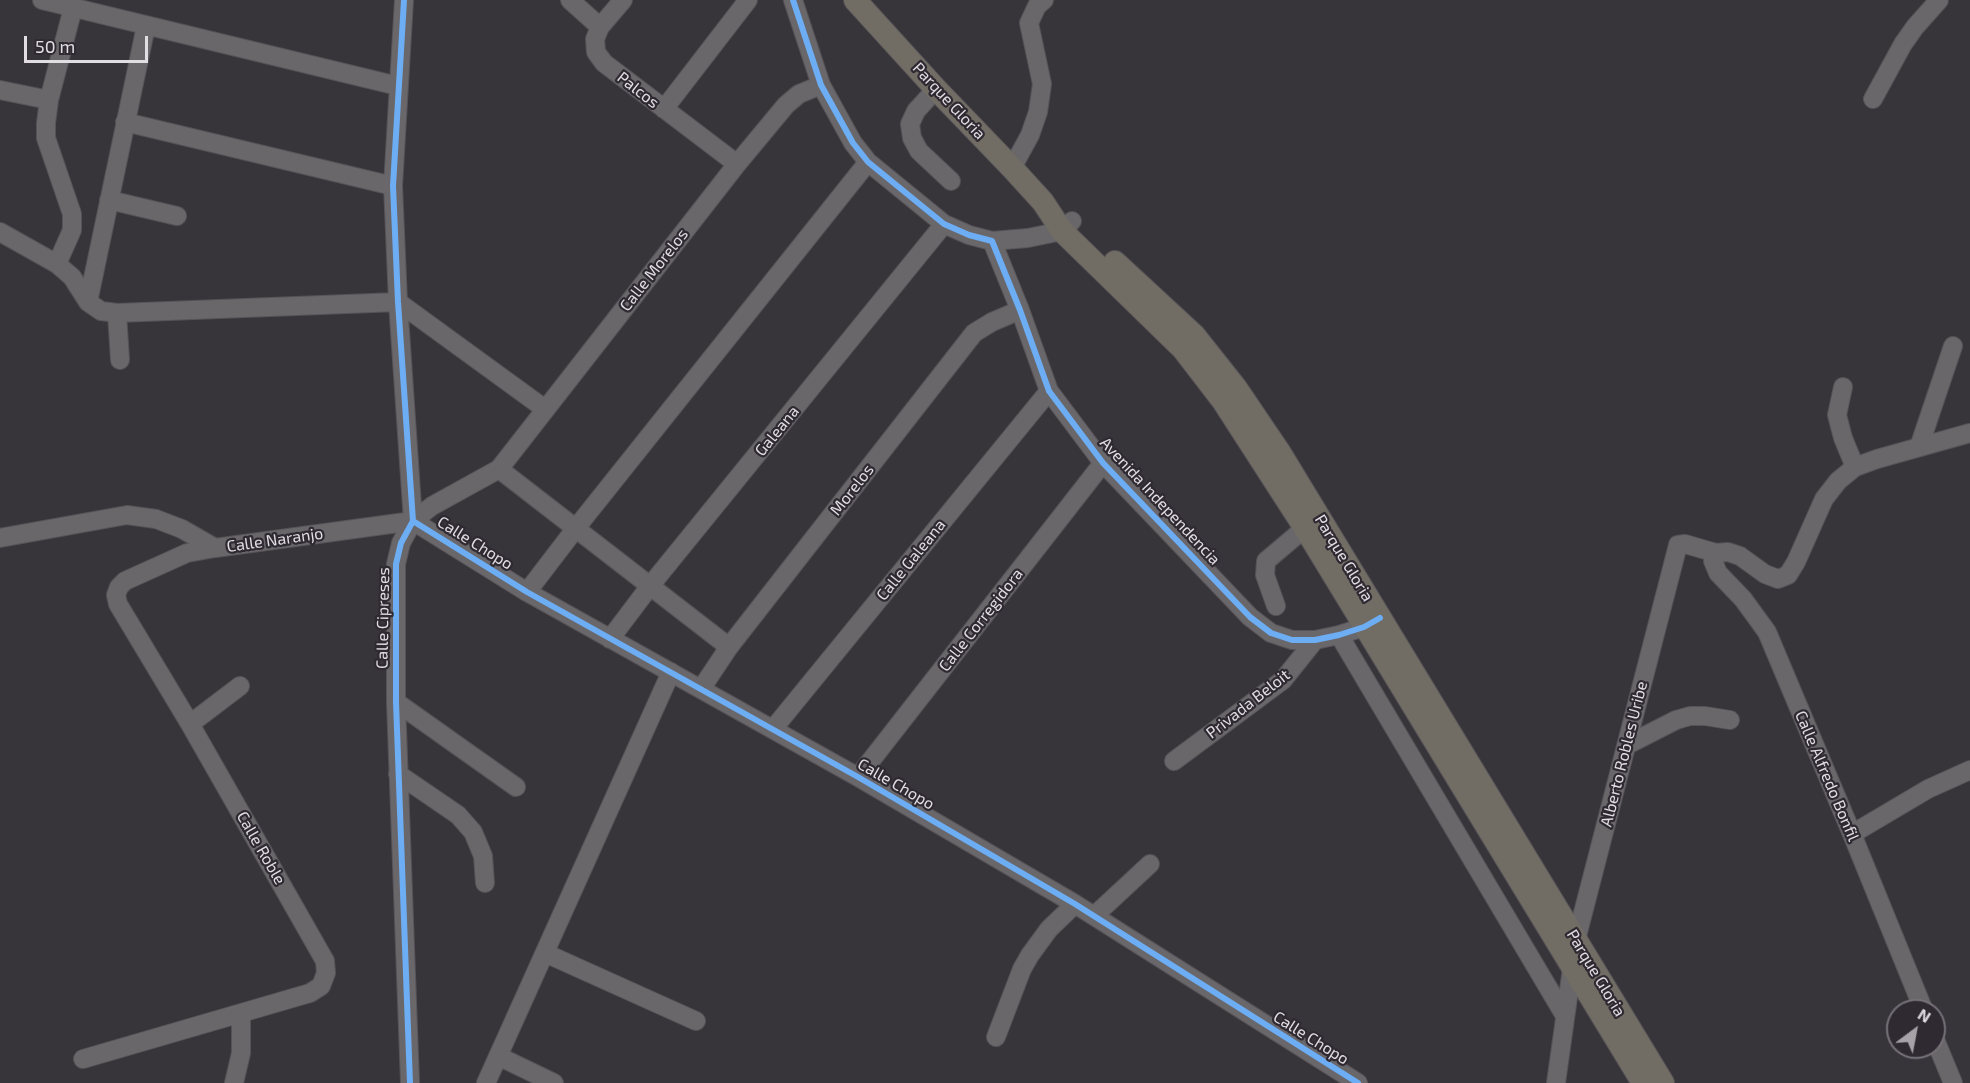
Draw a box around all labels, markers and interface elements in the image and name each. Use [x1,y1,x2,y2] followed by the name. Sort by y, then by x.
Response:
[27,24,152,62] scale bar
[35,35,75,57] text: 50 m
[909,59,989,143] street label: Parque Gloria
[613,68,663,112] street label: Palcos
[616,225,692,315] street label: Calle Morelos
[751,402,803,460] street label: Galeana
[1096,433,1224,569] street label: Avenida Independencia
[826,460,878,520] street label: Morelos
[1311,511,1377,605] street label: Parque Gloria
[434,512,516,574] street label: Calle Chopo
[873,516,949,604] street label: Calle Galeana
[226,524,324,556] street label: Calle Naranjo
[935,565,1027,675] street label: Calle Corregidora
[373,567,393,669] street label: Calle Cipreses
[1202,665,1294,743] street label: Privada Beloit
[1597,679,1651,829] street label: Alberto Robles Uribe
[1791,708,1863,844] street label: Calle Alfredo Bonfil
[854,754,938,814] street label: Calle Chopo
[232,808,290,888] street label: Calle Roble
[1563,926,1629,1020] street label: Parque Gloria
[1886,999,1946,1059] north arrow
[1915,1004,1935,1026] text: N
[1270,1007,1352,1069] street label: Calle Chopo

